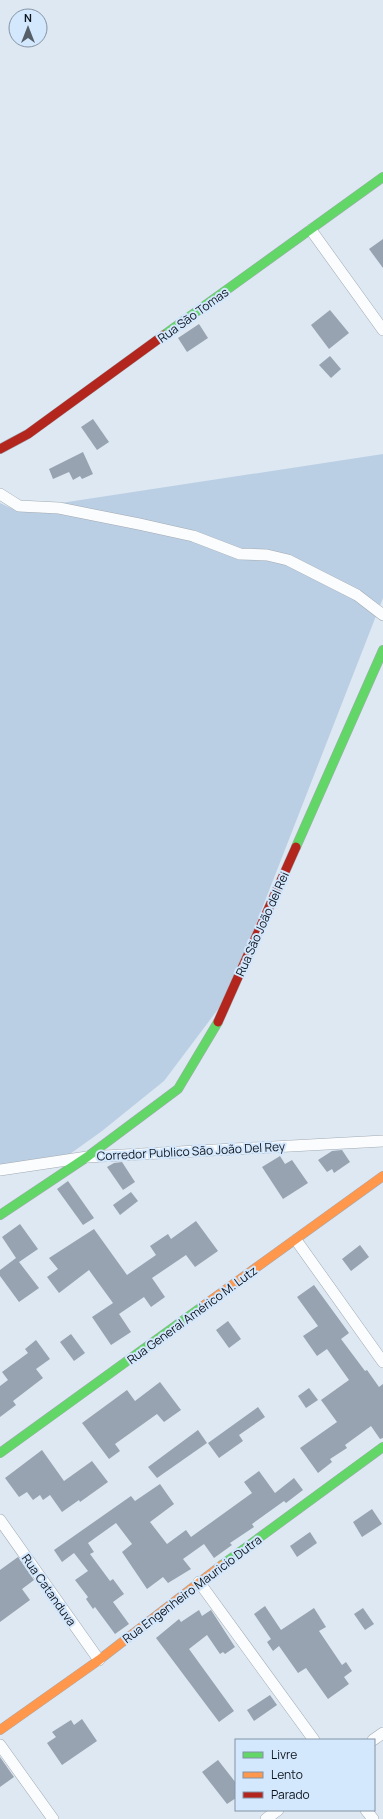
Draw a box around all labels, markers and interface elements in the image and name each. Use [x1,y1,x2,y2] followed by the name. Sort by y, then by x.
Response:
[8,8,48,48] north arrow
[24,10,32,25] text: N
[154,284,232,346] street label: Rua São Tomas
[231,869,293,979] street label: Rua São João del Rei
[96,1138,286,1164] street label: Corredor Publico São João Del Rey
[124,1262,260,1368] street label: Rua General Américo M. Lutz
[119,1531,265,1647] street label: Rua Engenheiro Mauricio Dutra
[18,1551,80,1629] street label: Rua Catanduva
[235,1739,375,1811] legend
[271,1746,297,1763] text: Livre
[271,1766,303,1783] text: Lento
[271,1786,310,1803] text: Parado

